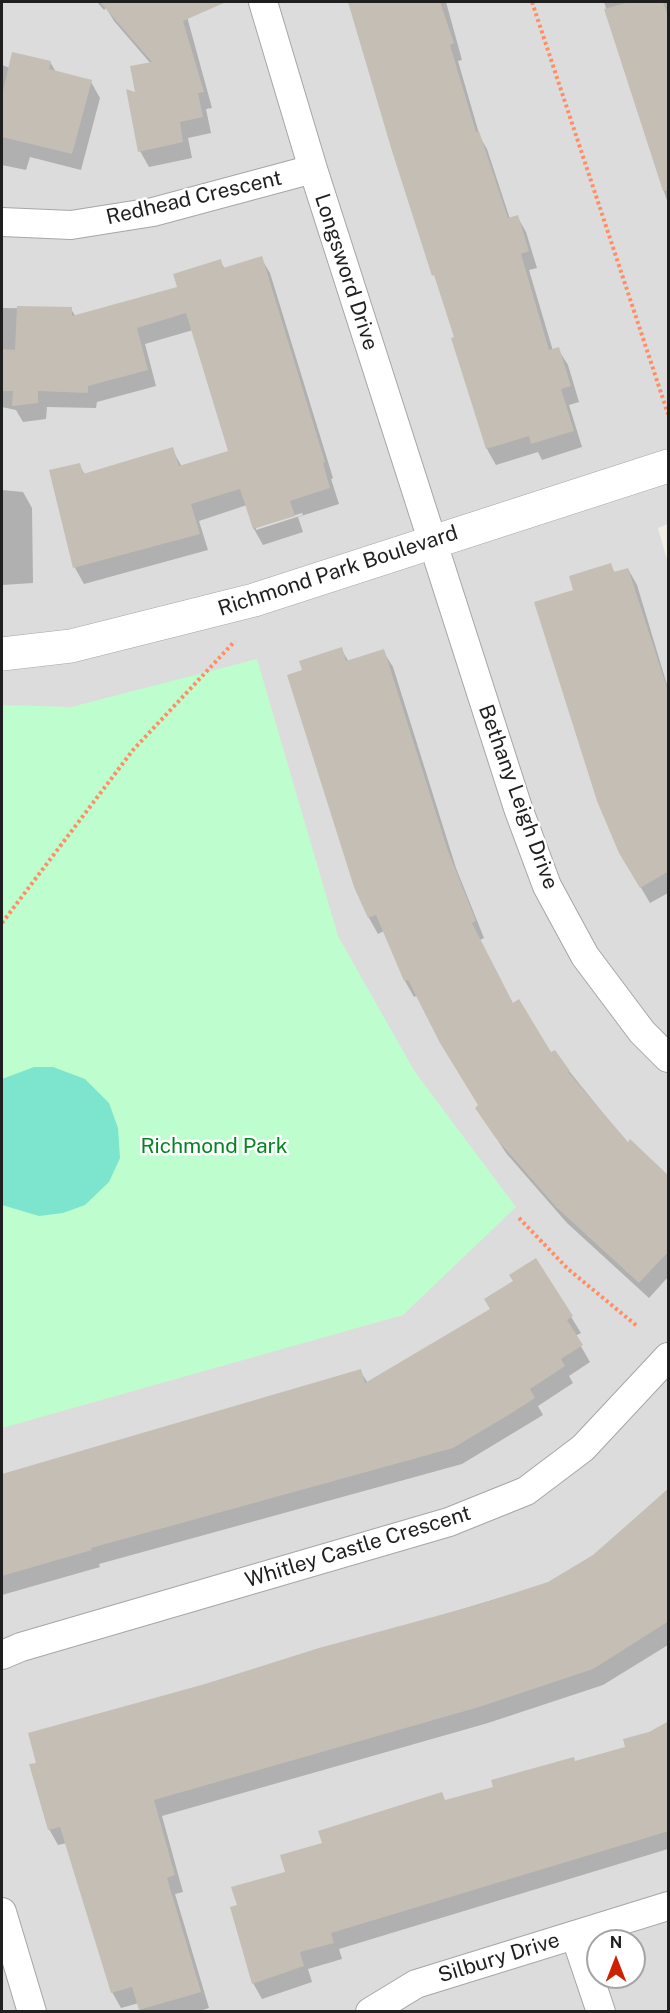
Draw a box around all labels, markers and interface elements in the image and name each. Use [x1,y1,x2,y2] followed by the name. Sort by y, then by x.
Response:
[104,166,284,230] street label: Redhead Crescent
[309,191,383,353] street label: Longsword Drive
[215,520,461,622] street label: Richmond Park Boulevard
[473,701,563,893] street label: Bethany Leigh Drive
[140,1134,288,1160] park label: Richmond Park
[242,1501,474,1593] street label: Whitley Castle Crescent
[435,1928,563,1988] street label: Silbury Drive
[586,1929,646,1989] north arrow
[610,1933,622,1952] text: N

